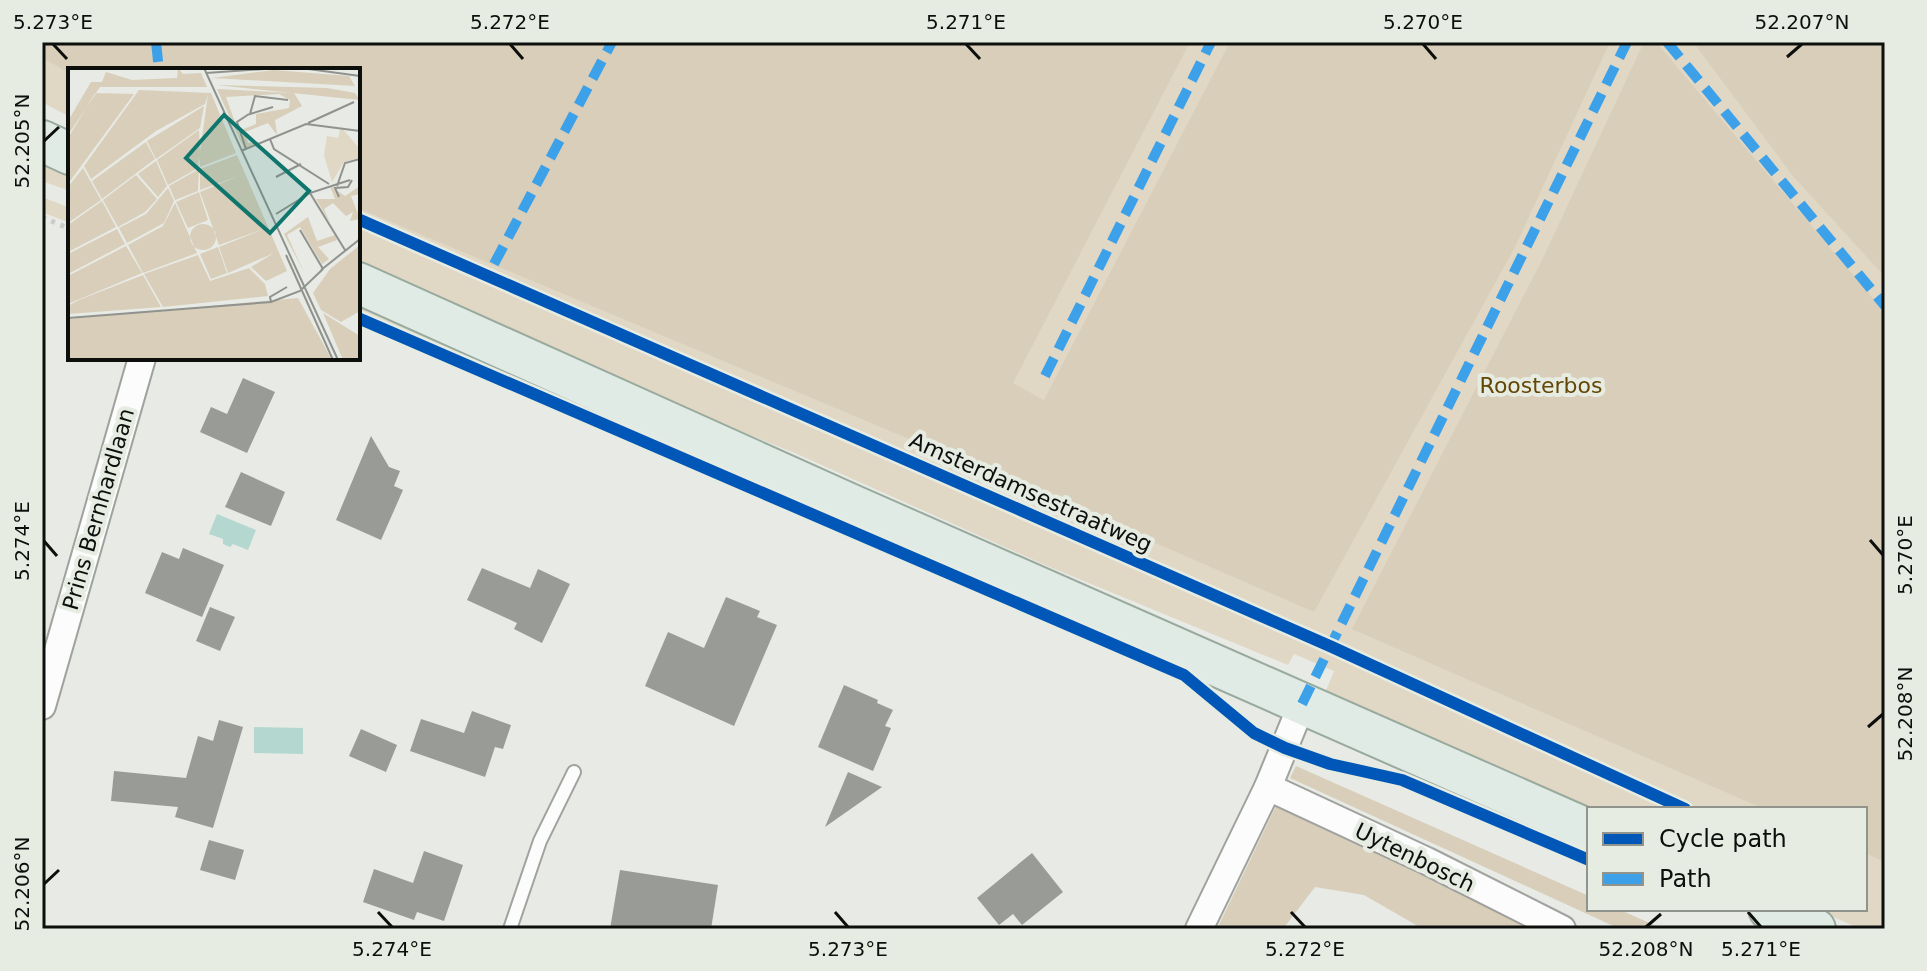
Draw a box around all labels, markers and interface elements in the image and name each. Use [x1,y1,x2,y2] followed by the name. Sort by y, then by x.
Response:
[13,10,93,34] text: 5.273°E
[470,10,550,34] text: 5.272°E
[926,10,1006,34] text: 5.271°E
[1383,10,1463,34] text: 5.270°E
[1755,10,1849,34] text: 52.207°N
[68,68,360,360] inset map
[10,94,34,188] text: 52.205°N
[1480,373,1602,398] park label: Roosterbos
[58,405,139,613] street label: Prins Bernhardlaan
[906,428,1156,557] street label: Amsterdamsestraatweg
[10,501,34,581] text: 5.274°E
[1893,515,1917,595] text: 5.270°E
[1893,667,1917,761] text: 52.208°N
[1587,807,1867,911] legend
[1351,818,1479,897] street label: Uytenbosch
[1659,825,1787,853] text: Cycle path
[10,837,34,931] text: 52.206°N
[1659,865,1712,893] text: Path
[352,937,432,961] text: 5.274°E
[808,937,888,961] text: 5.273°E
[1265,937,1345,961] text: 5.272°E
[1599,937,1693,961] text: 52.208°N
[1721,937,1801,961] text: 5.271°E

